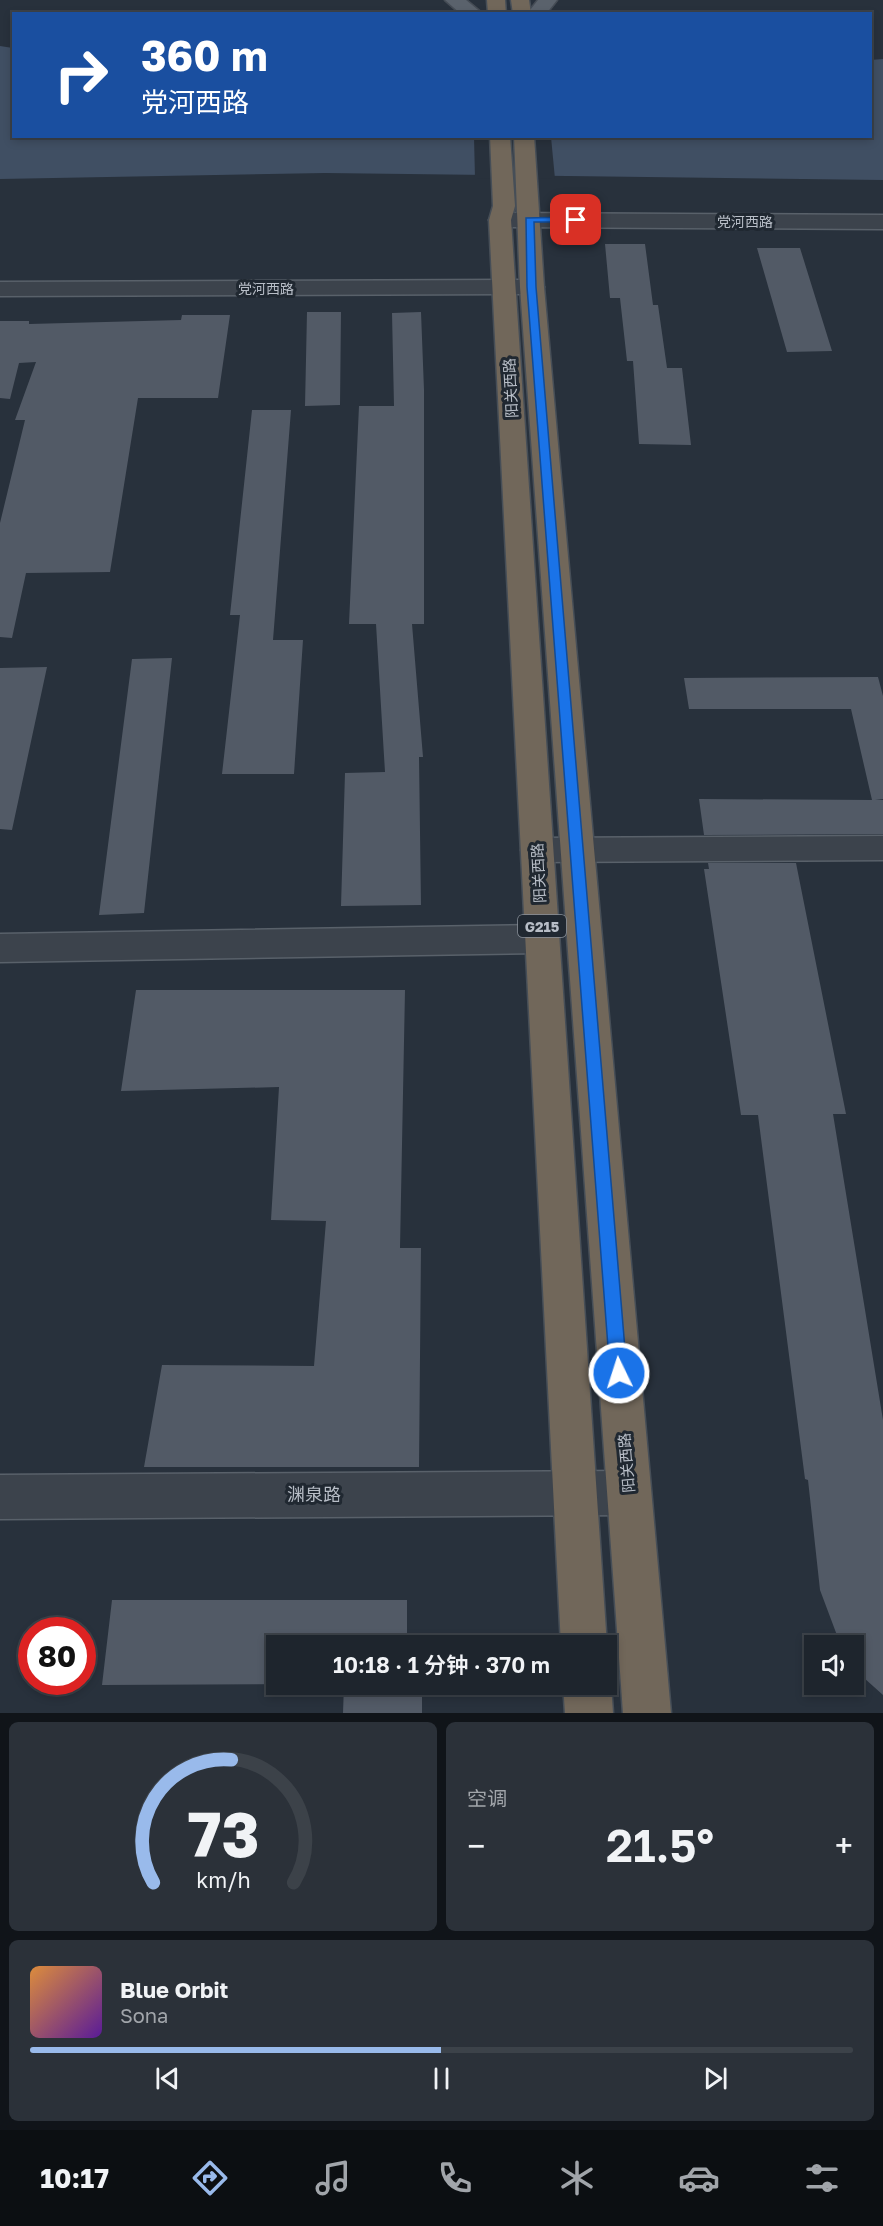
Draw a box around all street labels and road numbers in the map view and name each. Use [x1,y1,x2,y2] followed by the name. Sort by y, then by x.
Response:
[717,213,773,230] street label: 党河西路
[238,280,294,297] street label: 党河西路
[499,358,521,418] street label: 阳关西路
[527,843,549,903] street label: 阳关西路
[518,915,566,937] road number: G215
[614,1432,638,1494] street label: 阳关西路
[287,1483,341,1505] street label: 渊泉路

